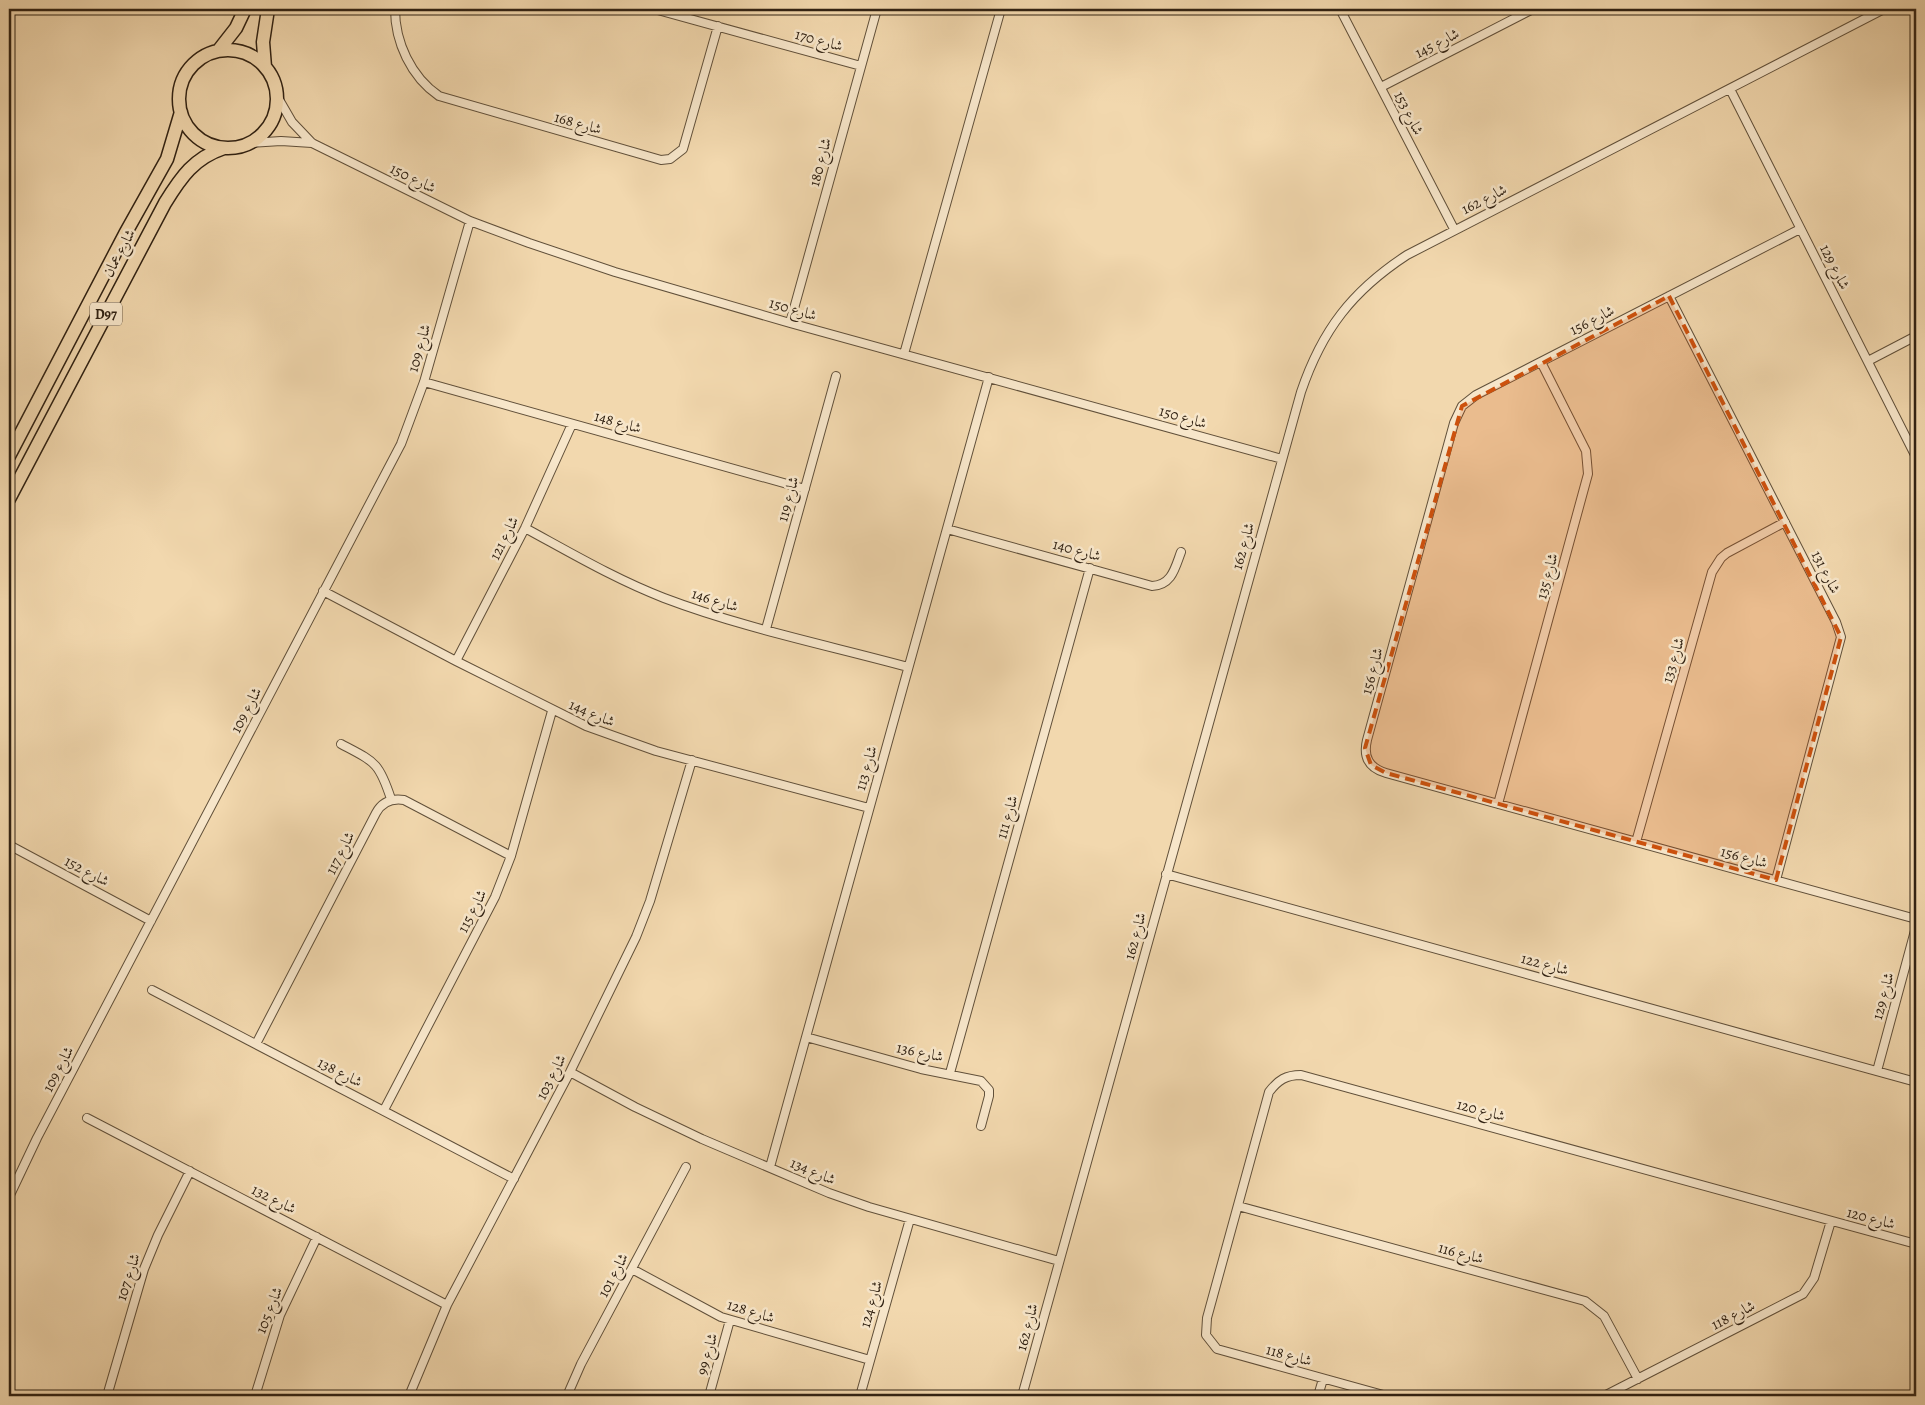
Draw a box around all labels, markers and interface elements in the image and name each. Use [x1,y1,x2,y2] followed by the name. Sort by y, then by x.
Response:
[1411,23,1464,65] street label: شارع 145
[792,24,845,59] street label: شارع 170
[1387,88,1429,140] street label: شارع 153
[551,107,604,142] street label: شارع 168
[804,136,839,189] street label: شارع 180
[385,158,439,200] street label: شارع 150
[1458,179,1511,222] street label: شارع 162
[98,226,143,282] street label: شارع عمان
[1812,241,1855,294] street label: شارع 129
[766,293,819,328] street label: شارع 150
[1566,300,1619,342] street label: شارع 156
[90,302,122,326] road number: D97
[403,322,438,375] street label: شارع 109
[1156,401,1209,436] street label: شارع 150
[591,406,644,441] street label: شارع 148
[772,474,807,525] street label: شارع 119
[485,513,526,565] street label: شارع 121
[1227,520,1262,573] street label: شارع 162
[1050,534,1103,569] street label: شارع 140
[1804,547,1845,598] street label: شارع 131
[1531,551,1566,602] street label: شارع 135
[688,583,741,619] street label: شارع 146
[1657,635,1692,686] street label: شارع 133
[1356,645,1391,697] street label: شارع 156
[226,684,269,738] street label: شارع 109
[565,694,618,734] street label: شارع 144
[850,743,885,793] street label: شارع 113
[991,793,1026,842] street label: شارع 111
[321,828,362,879] street label: شارع 117
[1718,841,1770,876] street label: شارع 156
[60,851,113,894] street label: شارع 152
[453,886,494,937] street label: شارع 115
[1119,910,1154,963] street label: شارع 162
[1518,948,1571,983] street label: شارع 122
[1867,970,1902,1023] street label: شارع 129
[894,1037,945,1070] street label: شارع 136
[38,1043,81,1097] street label: شارع 109
[531,1051,574,1104] street label: شارع 103
[313,1052,366,1094] street label: شارع 138
[1454,1094,1507,1129] street label: شارع 120
[786,1153,839,1192] street label: شارع 134
[247,1179,300,1221] street label: شارع 132
[1844,1202,1897,1237] street label: شارع 120
[1435,1237,1486,1272] street label: شارع 116
[593,1249,636,1302] street label: شارع 101
[111,1251,148,1304] street label: شارع 107
[855,1278,890,1331] street label: شارع 124
[251,1284,290,1337] street label: شارع 105
[724,1294,777,1331] street label: شارع 128
[1708,1296,1760,1337] street label: شارع 118
[1011,1301,1046,1354] street label: شارع 162
[692,1331,725,1378] street label: شارع 99
[1263,1339,1314,1374] street label: شارع 118

